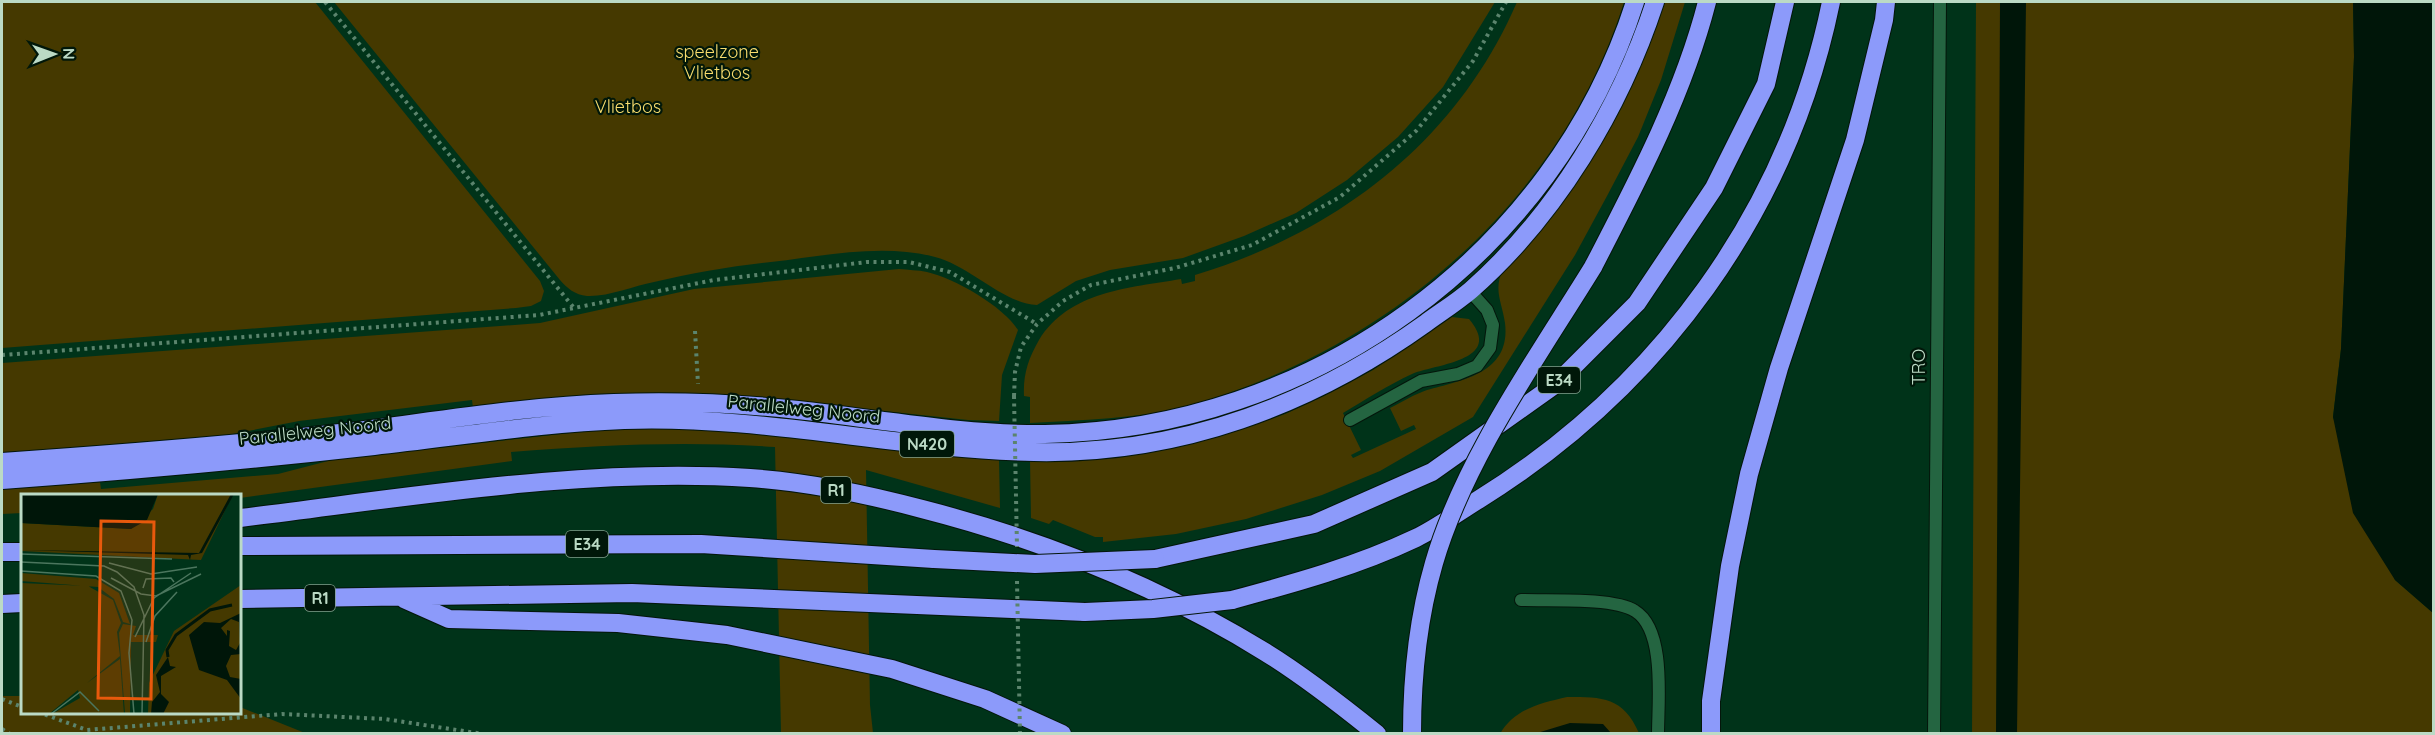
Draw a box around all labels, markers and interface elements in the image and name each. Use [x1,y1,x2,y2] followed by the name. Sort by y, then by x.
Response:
[24,24,84,84] north arrow
[675,40,759,84] park label: speelzone Vlietbos
[59,48,79,60] text: N
[595,95,661,118] park label: Vlietbos
[1907,349,1930,385] street label: TRO
[1538,367,1580,393] road number: E34
[727,389,882,428] street label: Parallelweg Noord
[237,411,392,450] street label: Parallelweg Noord
[900,431,954,457] road number: N420
[821,477,851,503] road number: R1
[21,494,242,714] inset map
[566,531,608,557] road number: E34
[305,585,335,611] road number: R1

